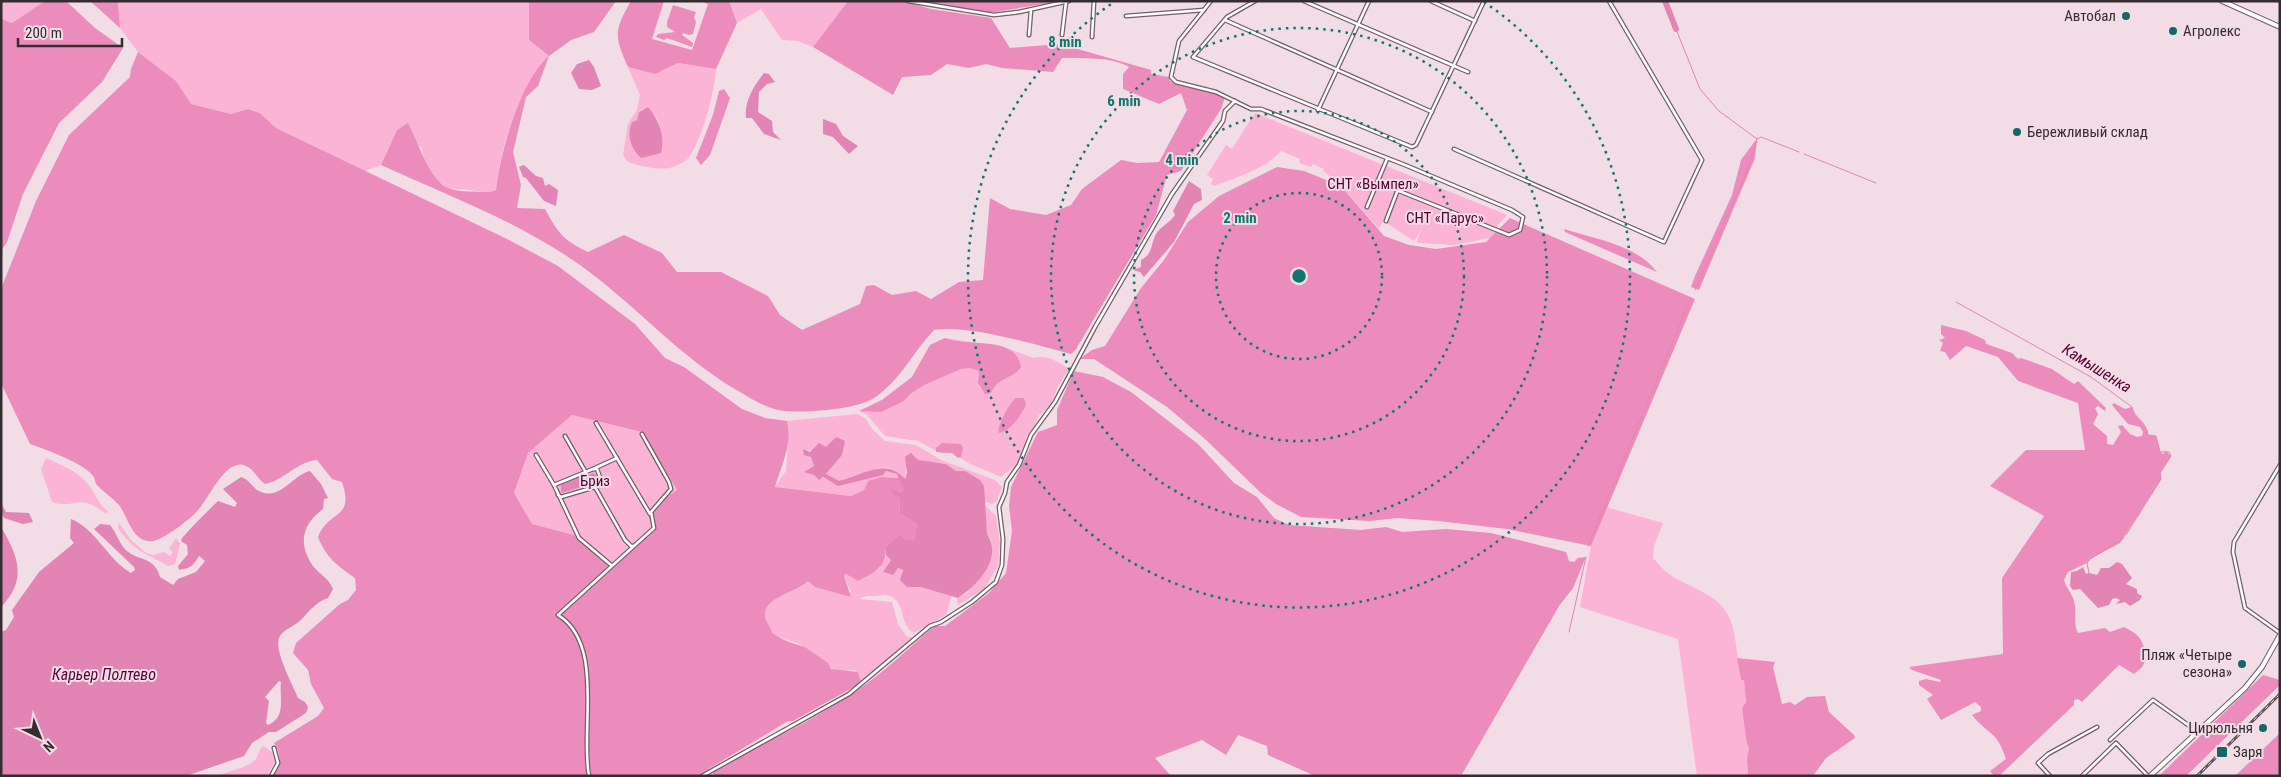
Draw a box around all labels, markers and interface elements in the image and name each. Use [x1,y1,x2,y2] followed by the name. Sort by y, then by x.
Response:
[2064,7,2116,25] place label: Автобал
[2120,10,2132,22] marker: Автобал
[18,15,121,47] scale bar
[2183,22,2241,40] place label: Агролекс
[25,24,62,42] text: 200 m
[2167,25,2179,37] marker: Агролекс
[1048,33,1082,51] text: 8 min
[1107,92,1141,110] text: 6 min
[2027,123,2148,141] place label: Бережливый склад
[2011,126,2023,138] marker: Бережливый склад
[1165,151,1199,169] text: 4 min
[1327,175,1419,193] park label: СНТ «Вымпел»
[1223,209,1257,227] text: 2 min
[1406,209,1484,227] park label: СНТ «Парус»
[1290,267,1308,285] centre of rings
[2059,339,2135,397] water label: Камышенка
[580,472,610,490] park label: Бриз
[2141,646,2232,681] place label: Пляж «Четыре сезона»
[2236,658,2248,670] marker: Пляж «Четыре сезона»
[52,665,156,684] water label: Карьер Полтево
[15,712,65,762] north arrow
[2188,719,2253,737] place label: Цирюльня
[2257,722,2269,734] marker: Цирюльня
[40,738,57,755] text: N
[2233,743,2263,761] place label: Заря
[2215,745,2229,759] marker: Заря

